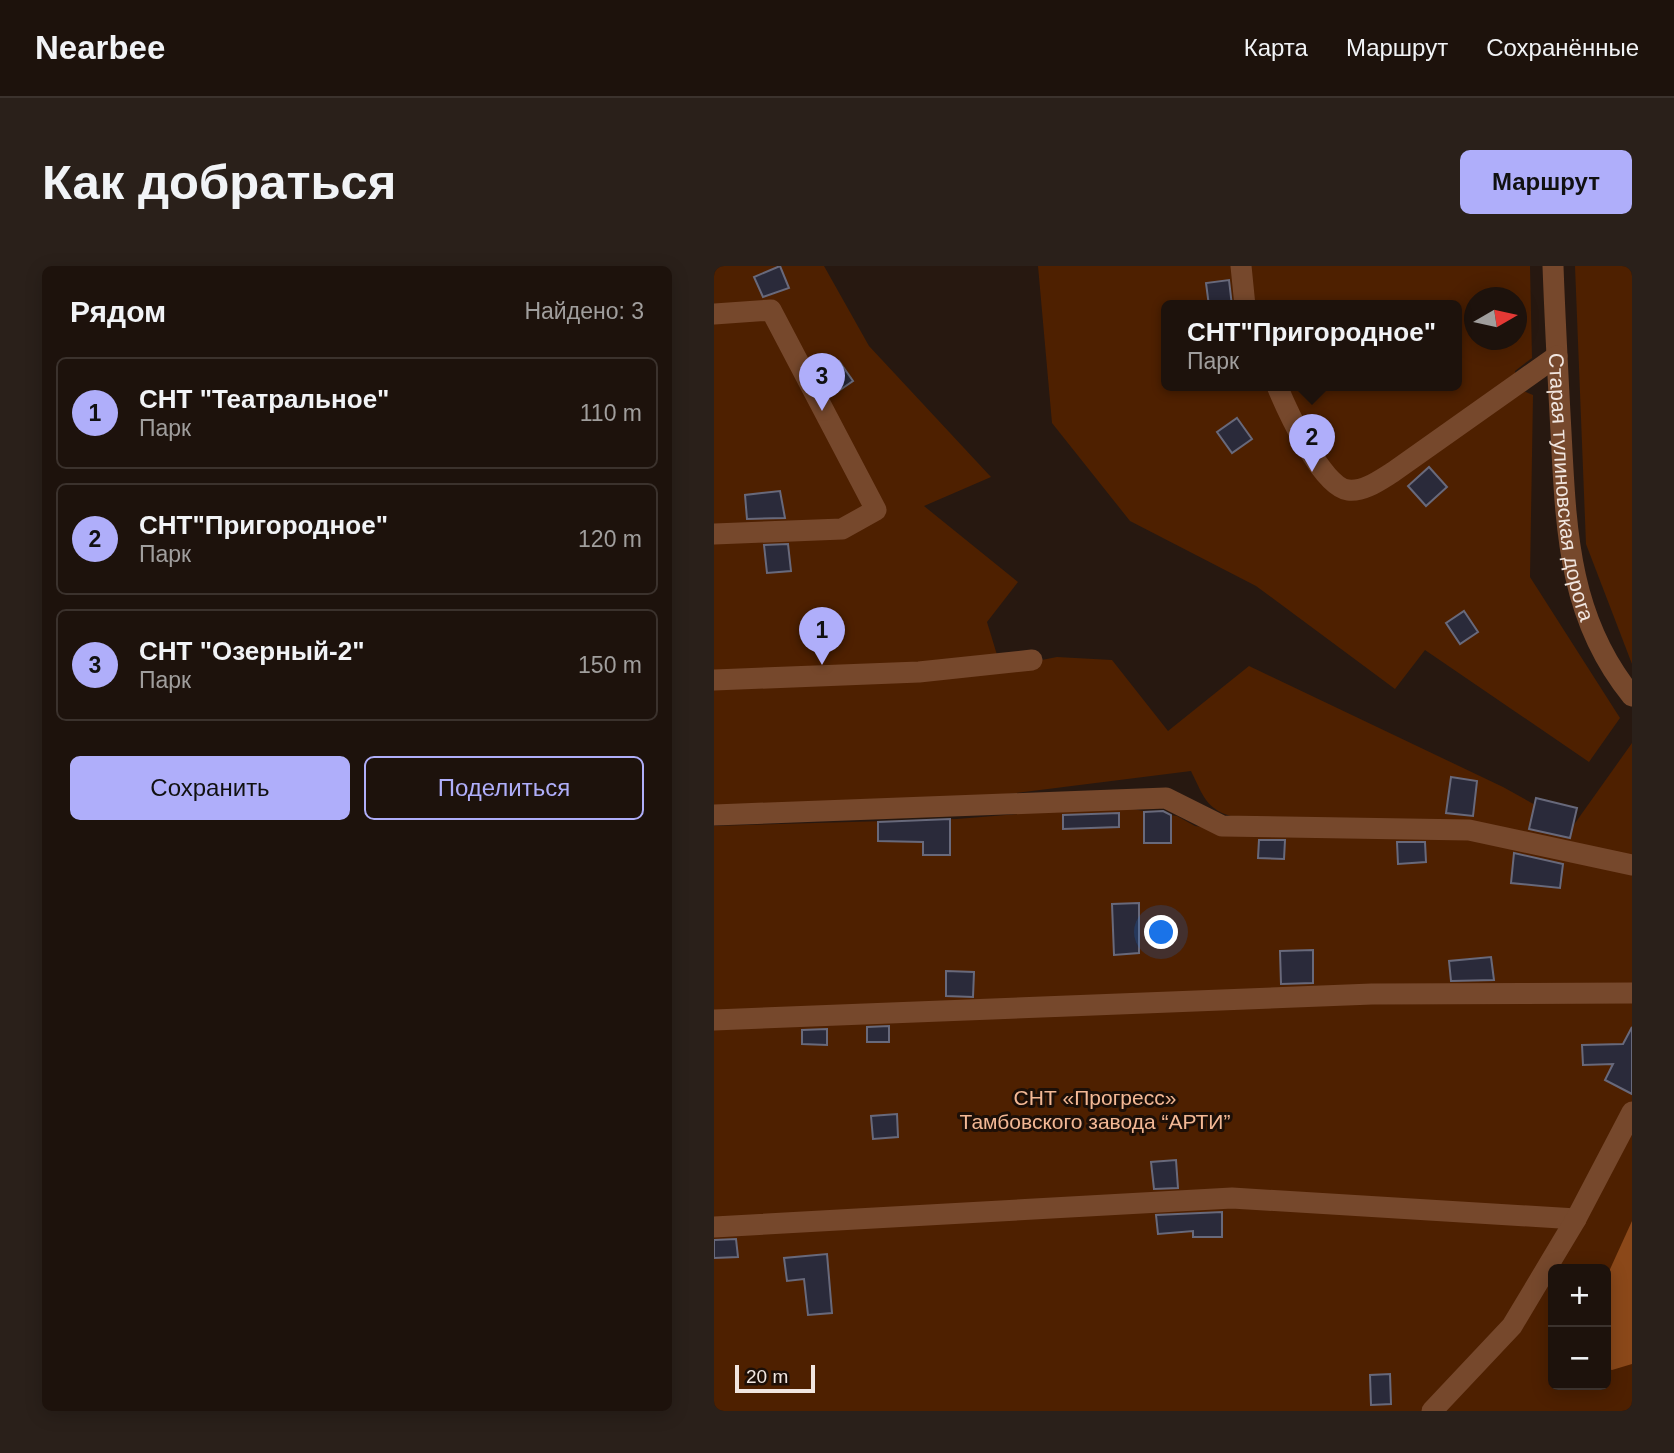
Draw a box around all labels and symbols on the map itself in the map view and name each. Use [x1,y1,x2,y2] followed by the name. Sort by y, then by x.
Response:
[1464,287,1527,350] north arrow
[1545,352,1599,624] street label: Старая тулиновская дорога
[799,353,845,411] pin: 3
[1289,414,1335,472] pin: 2
[799,607,845,665] pin: 1
[1144,915,1178,949] your location
[960,1086,1230,1133] park label: СНТ «Прогресс» Тамбовского завода “АРТИ”
[735,1362,816,1394] scale bar

